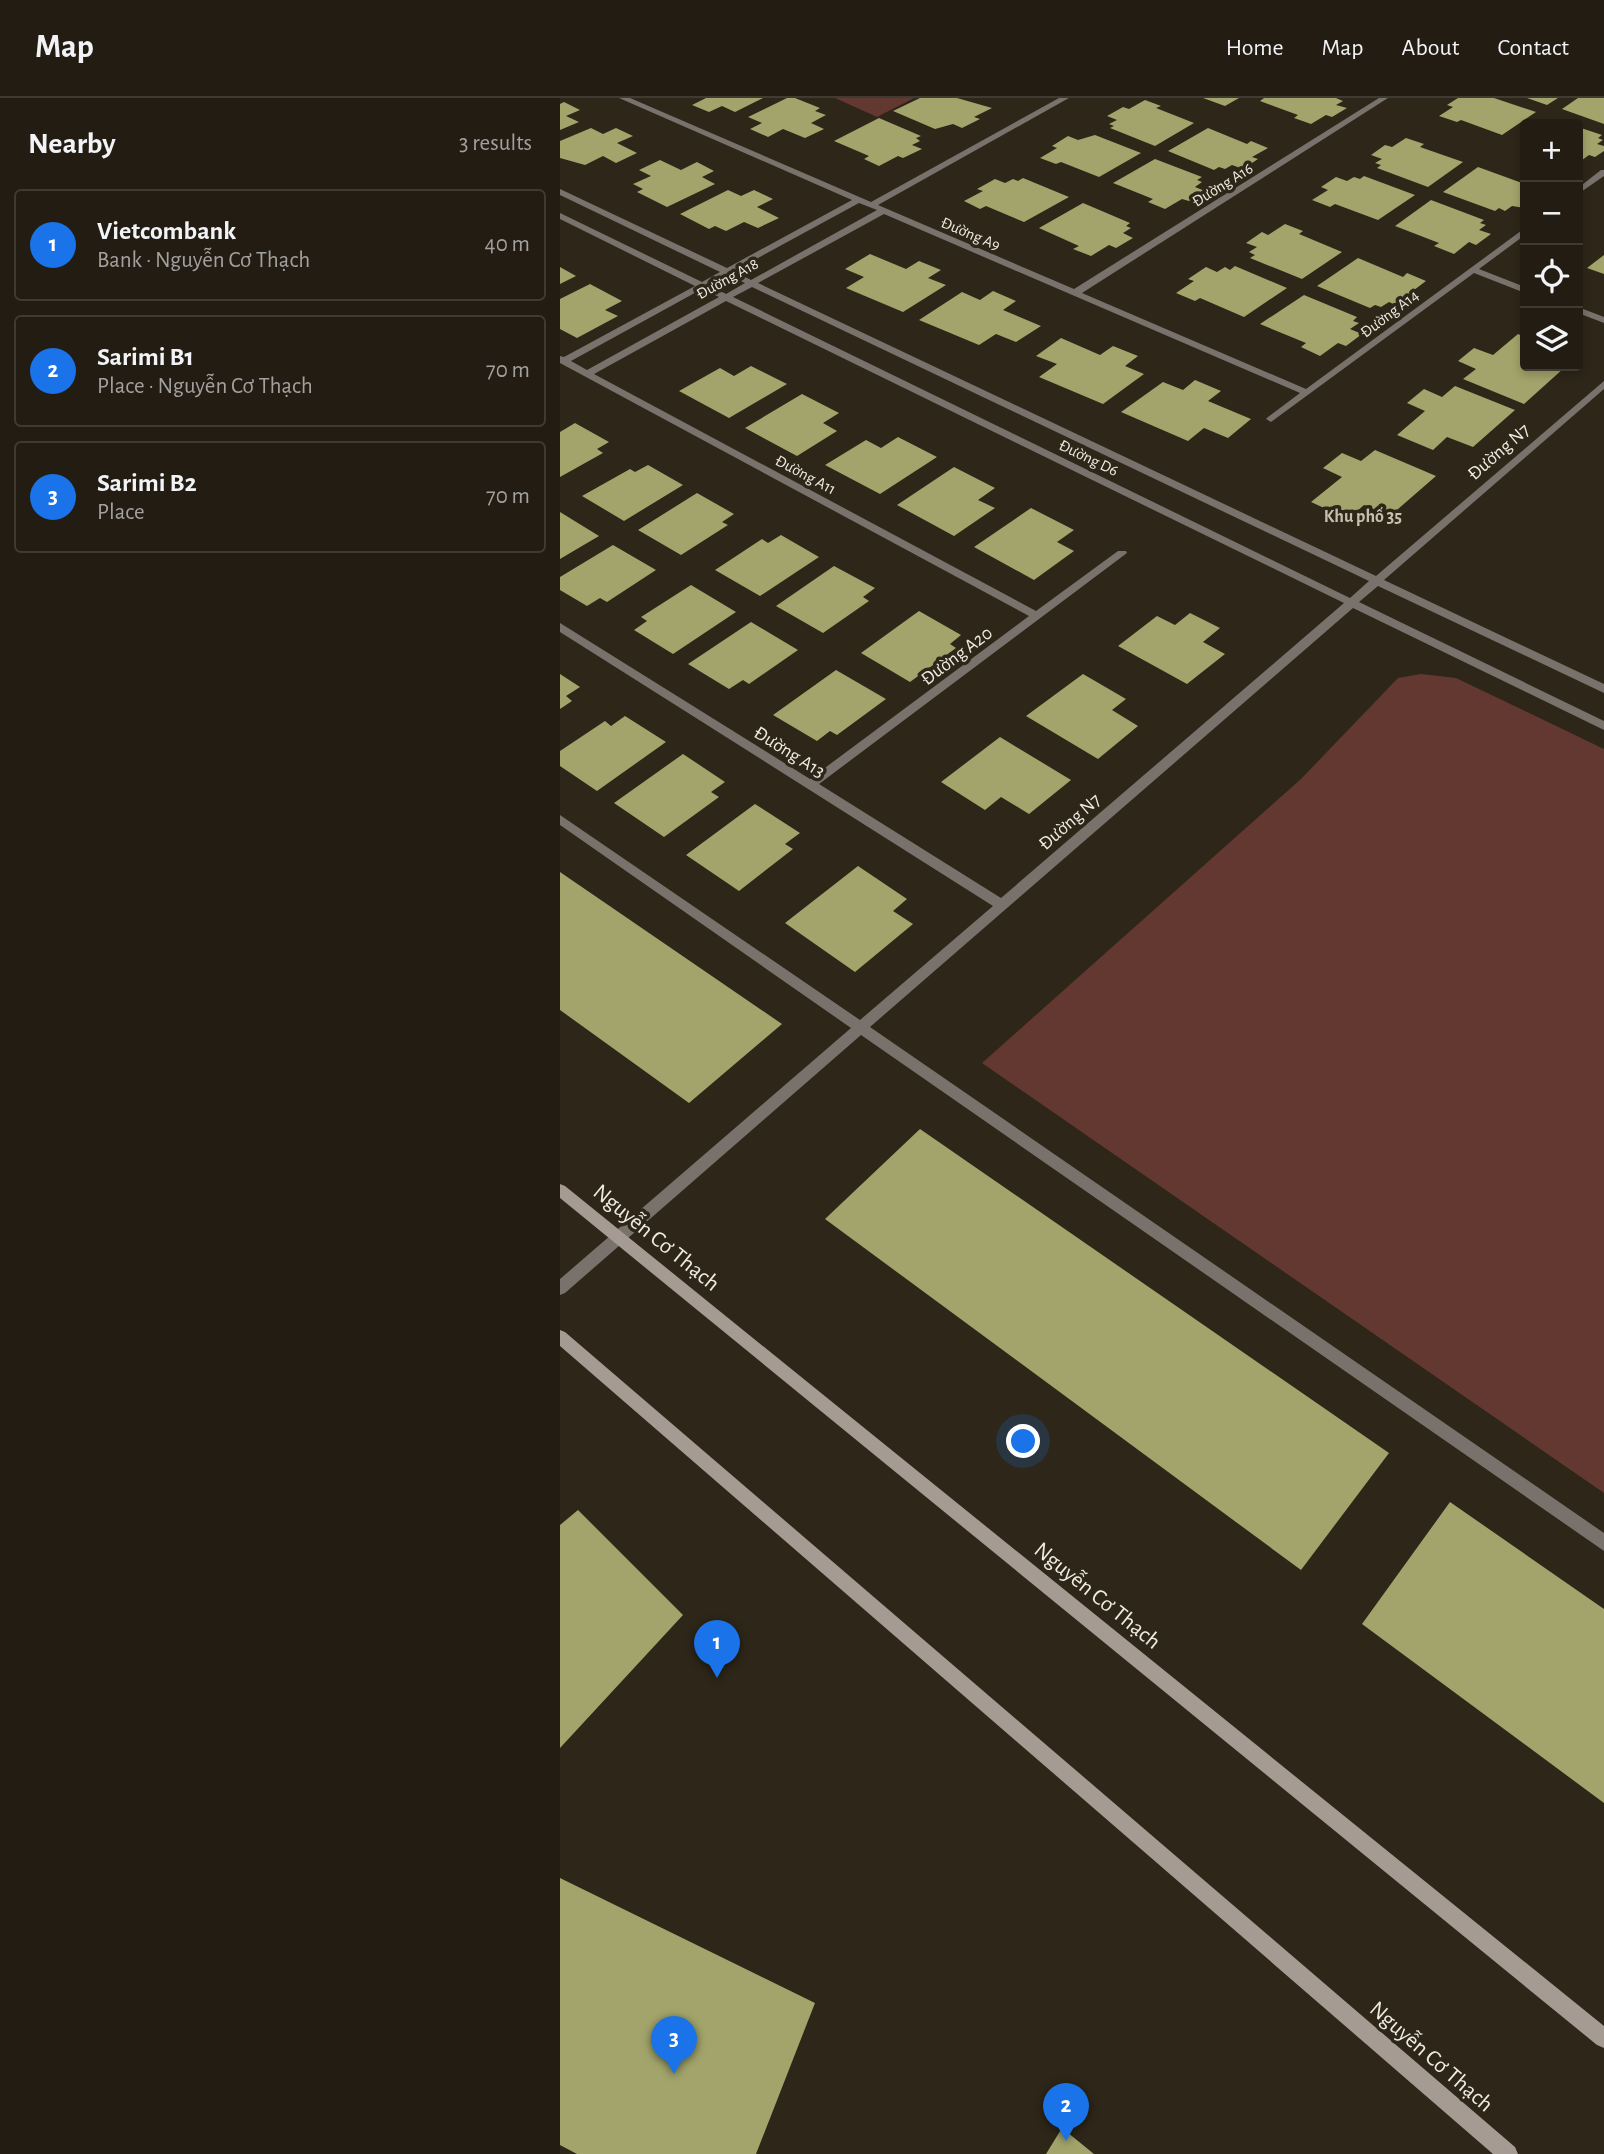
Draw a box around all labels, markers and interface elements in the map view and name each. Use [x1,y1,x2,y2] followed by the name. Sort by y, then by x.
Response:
[35,31,94,64] text: Map
[1226,36,1284,60] text: Home
[1322,36,1364,60] text: Map
[1402,36,1459,60] text: About
[1497,36,1569,60] text: Contact
[1520,119,1583,371] map controls
[1520,119,1583,182] button: +
[28,129,116,159] text: Nearby
[459,132,532,155] text: 3 results
[1189,160,1256,210] street label: Đường A16
[1520,182,1583,245] button: −
[939,214,1003,254] street label: Đường A9
[97,218,236,244] text: Vietcombank
[49,233,57,256] text: 1
[485,233,530,256] text: 40 m
[1520,245,1583,308] button: locate
[97,249,310,272] text: Bank · Nguyễn Cơ Thạch
[694,255,761,302] street label: Đường A18
[1358,287,1422,341] street label: Đường A14
[1520,308,1583,371] button: layers
[97,344,194,370] text: Sarimi B1
[48,359,58,382] text: 2
[486,359,530,382] text: 70 m
[97,375,313,398] text: Place · Nguyễn Cơ Thạch
[1464,420,1534,484] street label: Đường N7
[1056,437,1121,479] street label: Đường D6
[773,452,838,497] street label: Đường A11
[97,470,197,496] text: Sarimi B2
[48,485,58,508] text: 3
[486,485,530,508] text: 70 m
[97,501,145,524] text: Place
[1324,506,1402,526] district label: Khu phố 35
[918,623,996,689] street label: Đường A20
[750,723,828,781] street label: Đường A13
[1035,790,1105,854] street label: Đường N7
[588,1179,725,1296] street label: Nguyễn Cơ Thạch
[1006,1424,1040,1458] your location
[1029,1537,1166,1654] street label: Nguyễn Cơ Thạch
[694,1620,740,1678] pin: 1
[1365,1996,1498,2117] street label: Nguyễn Cơ Thạch
[651,2016,697,2074] pin: 3
[1043,2083,1089,2141] pin: 2

